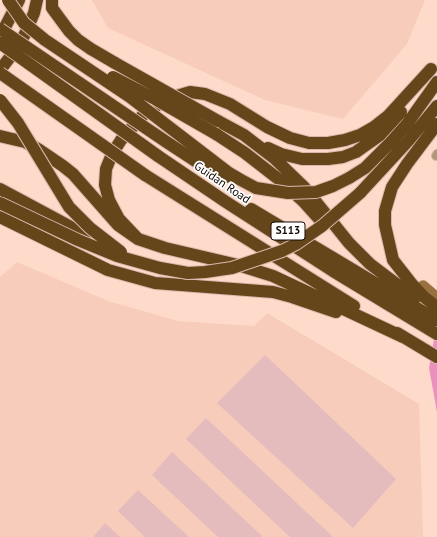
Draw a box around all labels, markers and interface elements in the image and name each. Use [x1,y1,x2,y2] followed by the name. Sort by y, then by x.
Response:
[191,159,253,207] street label: Guidan Road
[271,222,305,240] road number: S113

